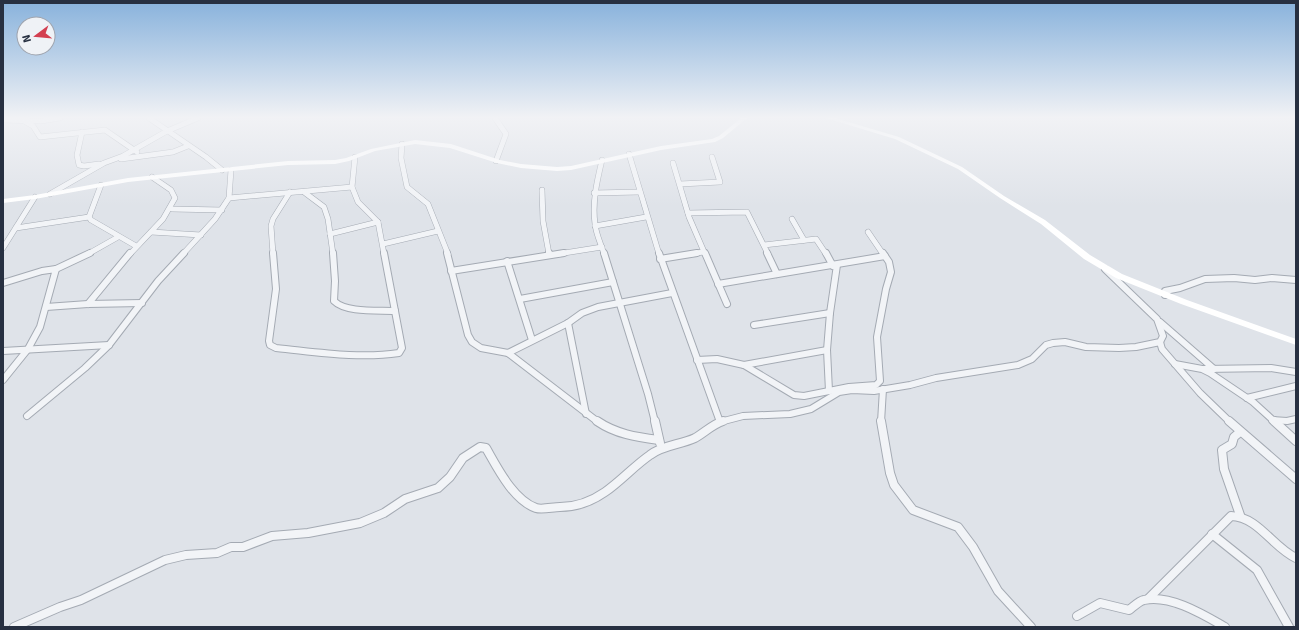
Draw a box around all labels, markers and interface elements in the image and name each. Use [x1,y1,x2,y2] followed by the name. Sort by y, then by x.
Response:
[16,16,56,56] north arrow
[20,33,34,44] text: N

